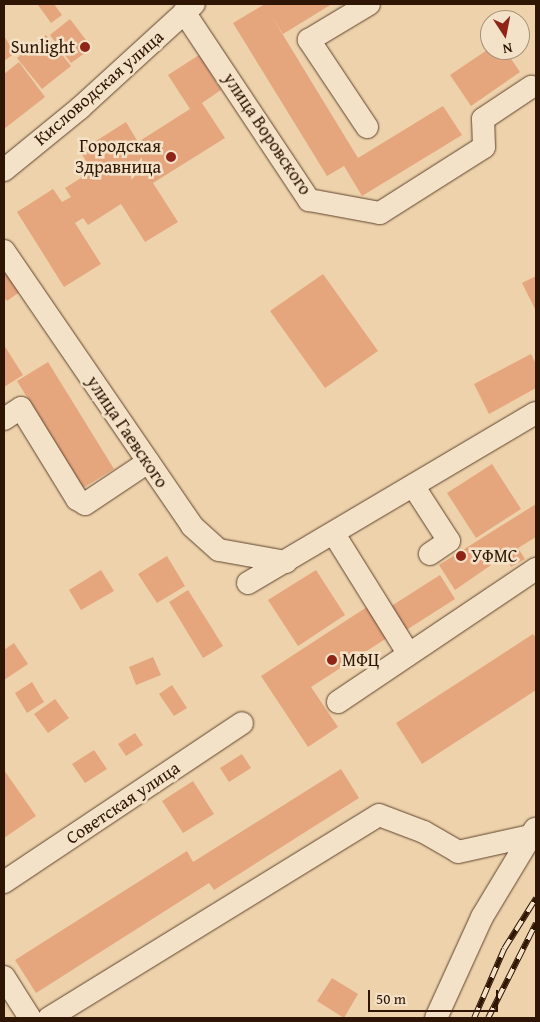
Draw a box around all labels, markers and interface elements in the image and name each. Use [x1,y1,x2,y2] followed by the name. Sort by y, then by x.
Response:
[480,10,530,60] north arrow
[30,26,168,150] street label: Кисловодская улица
[11,36,75,58] place label: Sunlight
[501,38,514,59] text: N
[79,41,91,53] marker: Sunlight
[218,69,316,199] street label: улица Воровского
[75,136,161,178] place label: Городская Здравница
[165,151,177,163] marker: Городская Здравница
[82,372,172,492] street label: улица Гаевского
[471,545,518,567] place label: УФМС
[455,550,467,562] marker: УФМС
[342,649,379,671] place label: МФЦ
[326,654,338,666] marker: МФЦ
[62,757,184,849] street label: Советская улица
[370,980,500,1012] scale bar
[376,988,406,1009] text: 50 m

